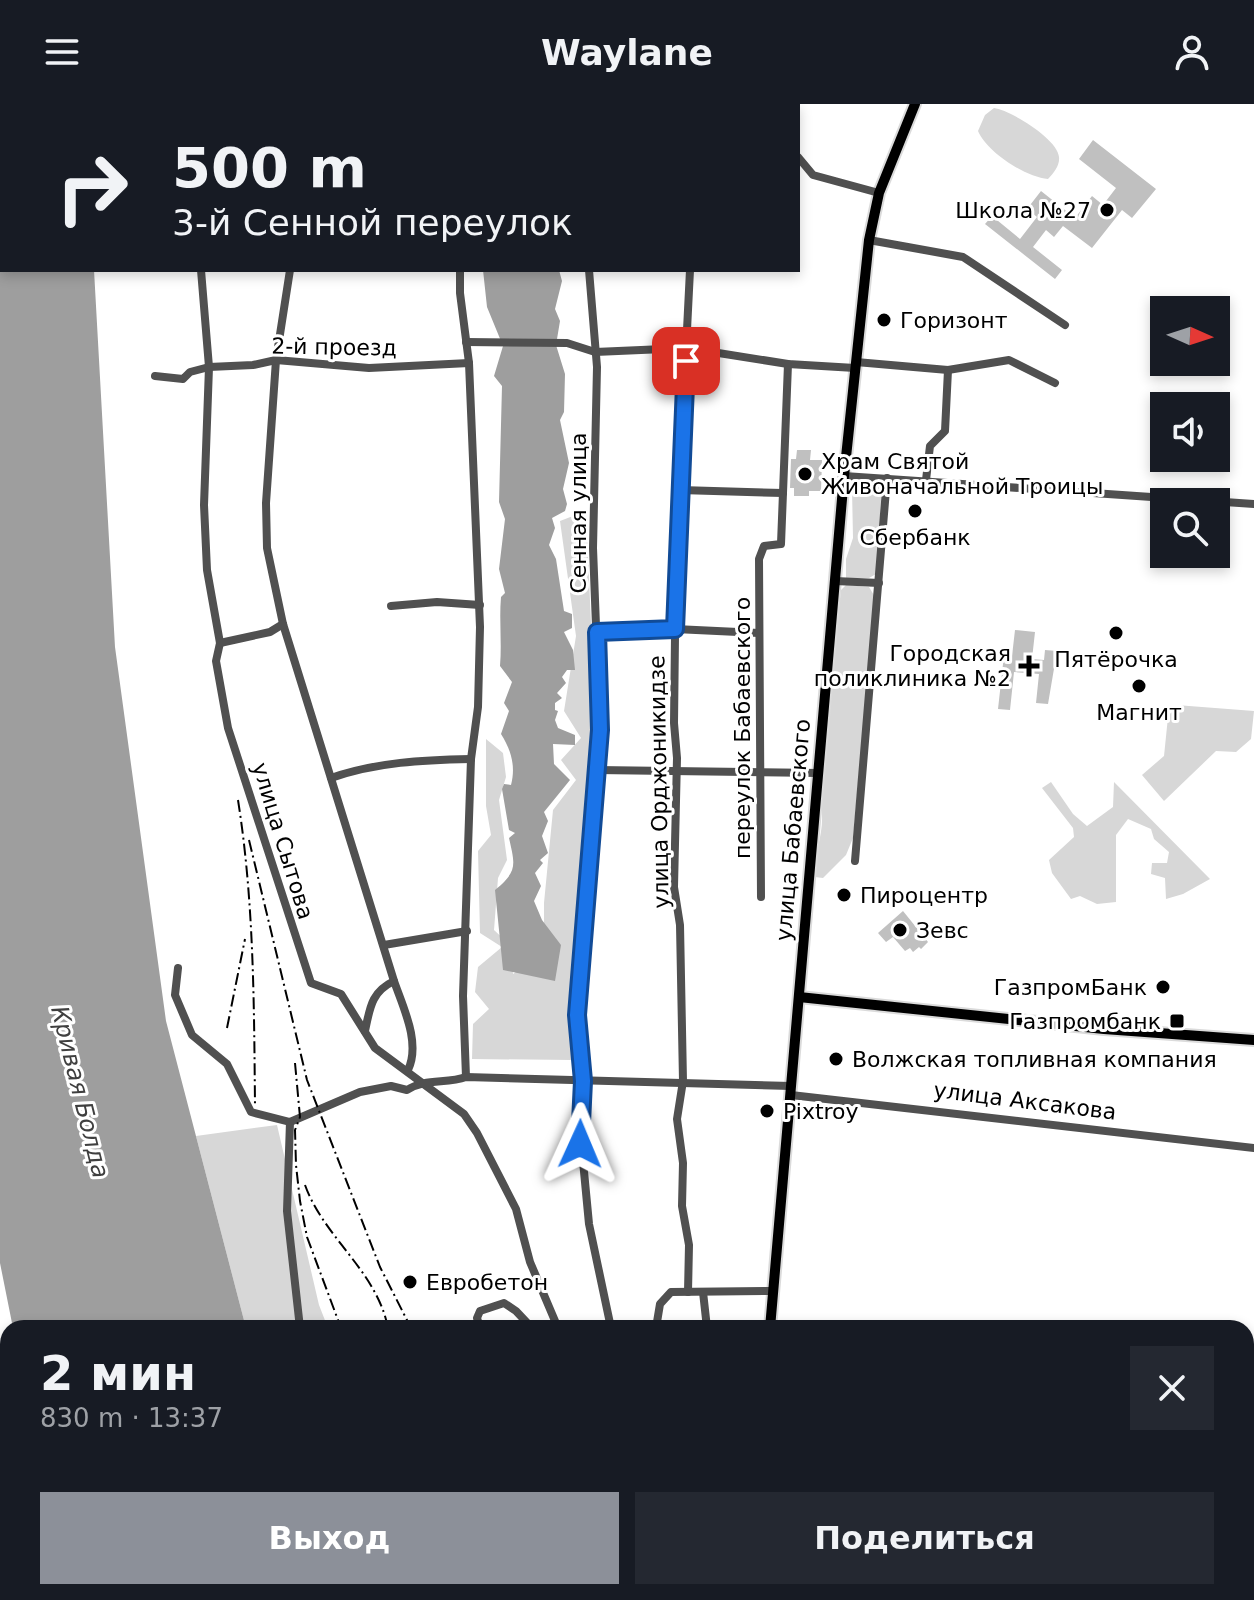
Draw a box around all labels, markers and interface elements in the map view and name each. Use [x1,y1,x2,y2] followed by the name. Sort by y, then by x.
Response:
[40,30,84,74] icon: menu
[1170,30,1214,74] icon: person
[541,32,713,73] text: Waylane
[172,135,367,200] text: 500 m
[40,136,144,240] icon: right
[955,198,1091,223] place label: Школа №27
[1098,201,1116,219] marker: Школа №27
[172,202,573,243] text: 3-й Сенной переулок
[1150,296,1230,376] north arrow
[1150,296,1230,568] map controls
[900,308,1008,333] place label: Горизонт
[875,311,893,329] marker: Горизонт
[652,327,720,395] pin
[271,333,397,361] street label: 2-й проезд
[664,339,708,383] icon: arrive
[1150,392,1230,472] button: sound
[566,432,591,594] street label: Сенная улица
[821,449,1103,499] place label: Храм Святой Живоначальной Троицы
[796,465,814,483] marker: Храм Святой Живоначальной Троицы
[1150,488,1230,568] button: search
[906,502,924,520] marker: Сбербанк
[859,525,971,550] place label: Сбербанк
[730,597,755,859] street label: переулок Бабаевского
[1107,624,1125,642] marker: Пятёрочка
[814,641,1011,691] place label: Городская поликлиника №2
[1054,647,1178,672] place label: Пятёрочка
[644,655,674,909] street label: улица Орджоникидзе
[1018,655,1040,677] marker: Городская поликлиника №2
[1130,677,1148,695] marker: Магнит
[1096,700,1182,725] place label: Магнит
[771,718,815,942] street label: улица Бабаевского
[247,760,319,922] street label: улица Сытова
[860,883,988,908] place label: Пироцентр
[835,886,853,904] marker: Пироцентр
[916,918,969,943] place label: Зевс
[891,921,909,939] marker: Зевс
[994,975,1147,1000] place label: ГазпромБанк
[1154,978,1172,996] marker: ГазпромБанк
[45,1003,115,1181] water label: Кривая Болда
[1009,1009,1161,1034] place label: Газпромбанк
[1168,1012,1186,1030] marker: Газпромбанк
[852,1047,1217,1072] place label: Волжская топливная компания
[827,1050,845,1068] marker: Волжская топливная компания
[932,1077,1118,1125] street label: улица Аксакова
[783,1099,859,1124] place label: Pixtroy
[538,1102,622,1186] position arrow
[758,1102,776,1120] marker: Pixtroy
[426,1270,548,1295] place label: Евробетон
[401,1273,419,1291] marker: Евробетон
[40,1345,196,1401] text: 2 мин
[1130,1346,1214,1430] button: close
[40,1403,223,1433] text: 830 m · 13:37
[40,1492,619,1584] button: Выход
[635,1492,1214,1584] button: Поделиться

